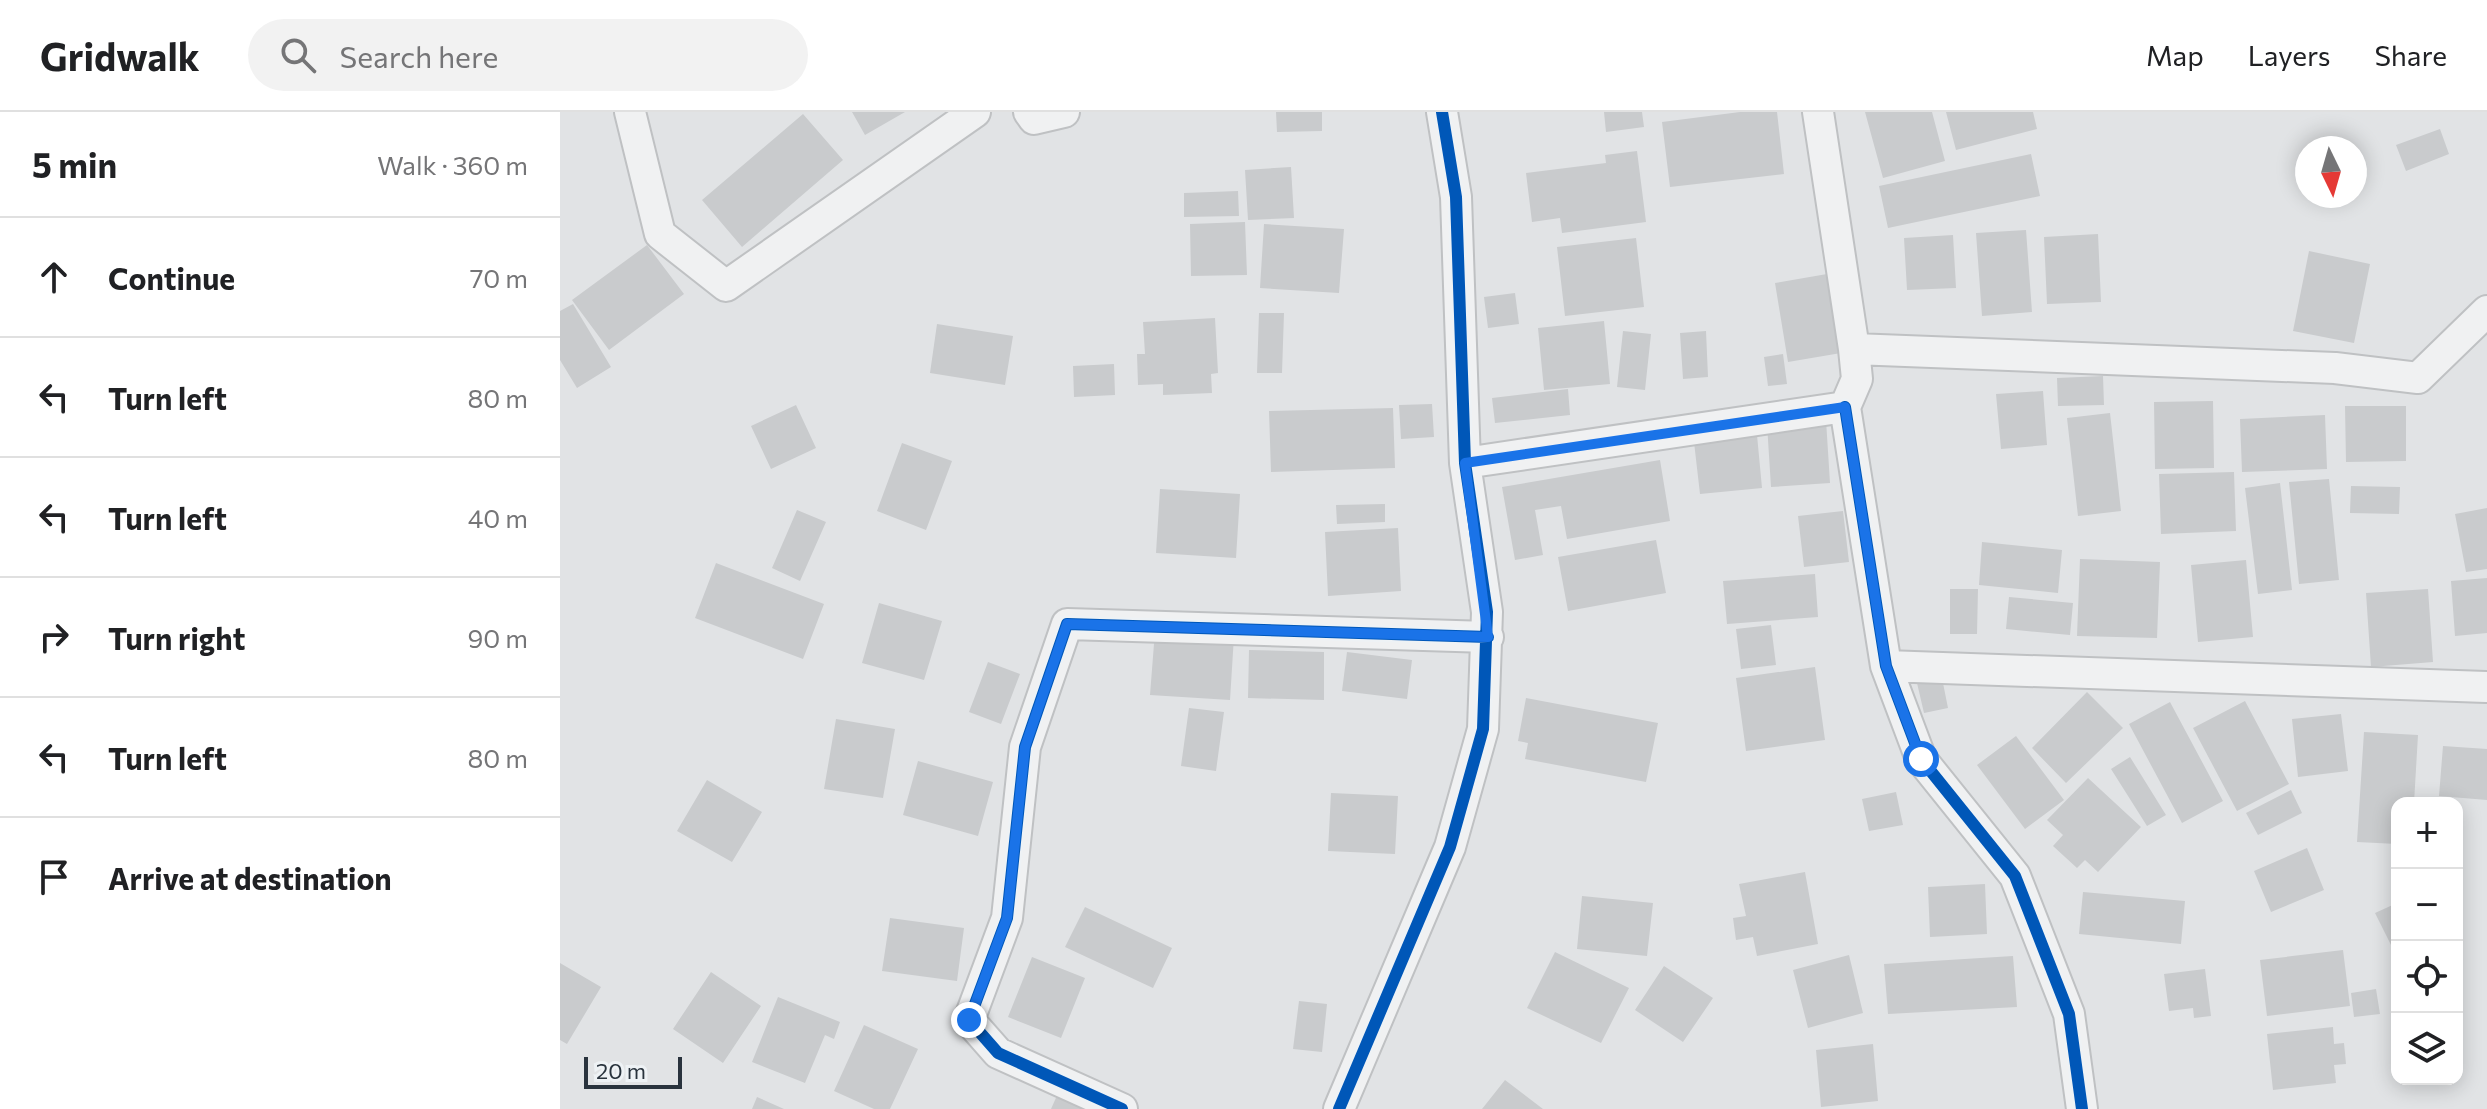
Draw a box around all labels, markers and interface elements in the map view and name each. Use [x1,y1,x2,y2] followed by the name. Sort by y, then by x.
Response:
[248,19,808,91] search box
[40,32,200,79] text: Gridwalk
[276,33,320,77] icon: search
[340,37,498,74] text: Search here
[2146,38,2204,72] text: Map
[2248,38,2330,72] text: Layers
[2374,38,2447,72] text: Share
[2295,136,2367,208] north arrow
[32,143,117,185] text: 5 min
[377,149,528,180] text: Walk · 360 m
[32,255,76,299] icon: ahead
[108,259,235,296] text: Continue
[470,262,528,293] text: 70 m
[32,375,76,419] icon: left
[108,379,227,416] text: Turn left
[468,382,528,413] text: 80 m
[32,495,76,539] icon: left
[108,499,227,536] text: Turn left
[468,502,528,533] text: 40 m
[32,615,76,659] icon: right
[108,619,245,656] text: Turn right
[468,622,528,653] text: 90 m
[32,735,76,779] icon: left
[108,739,227,776] text: Turn left
[1903,741,1939,777] route start
[468,742,528,773] text: 80 m
[2391,797,2463,1085] map controls
[2391,797,2463,869] button: +
[32,855,76,899] icon: arrive
[108,859,392,896] text: Arrive at destination
[2391,869,2463,941] button: −
[2391,941,2463,1013] button: locate
[951,1002,987,1038] route end
[2391,1013,2463,1085] button: layers
[584,1053,682,1089] scale bar
[596,1057,646,1084] text: 20 m

